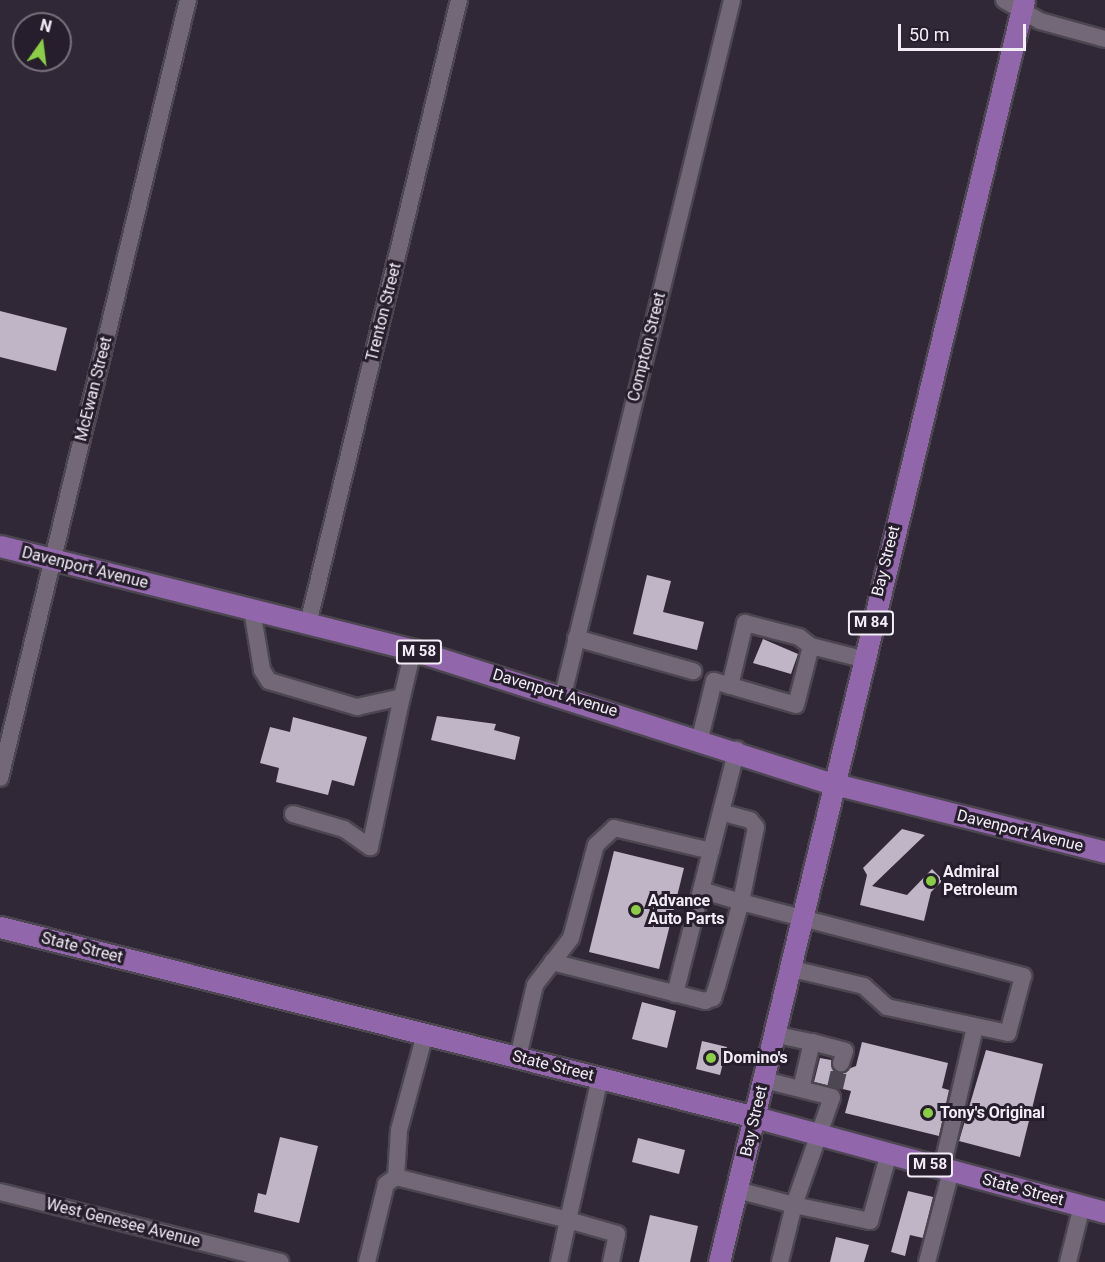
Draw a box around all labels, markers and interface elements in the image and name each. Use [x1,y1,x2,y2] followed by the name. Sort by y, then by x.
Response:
[12,12,72,72] north arrow
[901,12,1028,50] scale bar
[38,15,54,37] text: N
[909,24,949,45] text: 50 m
[362,261,406,363] street label: Trenton Street
[624,290,670,404] street label: Compton Street
[72,335,116,443] street label: McEwan Street
[868,524,904,598] street label: Bay Street
[20,543,150,593] street label: Davenport Avenue
[847,611,895,635] road number: M 84
[395,640,443,664] road number: M 58
[490,665,620,721] street label: Davenport Avenue
[955,806,1085,856] street label: Davenport Avenue
[943,862,1018,900] place label: Admiral Petroleum
[924,874,938,888] marker: Admiral Petroleum
[648,891,725,929] place label: Advance Auto Parts
[629,903,643,917] marker: Advance Auto Parts
[39,929,125,967] street label: State Street
[510,1047,596,1085] street label: State Street
[723,1048,788,1068] place label: Domino's
[704,1051,718,1065] marker: Domino's
[737,1084,771,1158] street label: Bay Street
[940,1103,1045,1123] place label: Tony's Original
[921,1106,935,1120] marker: Tony's Original
[906,1153,954,1177] road number: M 58
[980,1170,1066,1210] street label: State Street
[44,1195,202,1251] street label: West Genesee Avenue

